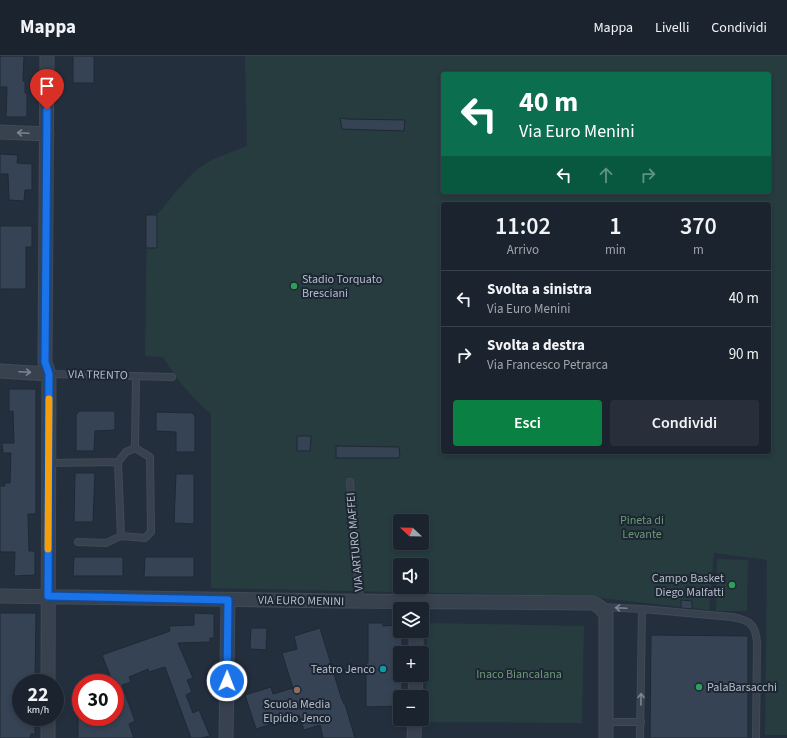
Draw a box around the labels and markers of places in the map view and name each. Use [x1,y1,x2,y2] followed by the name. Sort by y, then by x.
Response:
[30,69,64,110] pin
[302,271,382,302] place label: Stadio Torquato Bresciani
[289,281,299,291] marker: Stadio Torquato Bresciani
[652,570,724,601] place label: Campo Basket Diego Malfatti
[727,580,737,590] marker: Campo Basket Diego Malfatti
[311,661,375,678] place label: Teatro Jenco
[378,664,388,674] marker: Teatro Jenco
[707,679,777,696] place label: PalaBarsacchi
[694,682,704,692] marker: PalaBarsacchi
[292,685,302,695] marker: Scuola Media Elpidio Jenco
[263,696,331,727] place label: Scuola Media Elpidio Jenco

